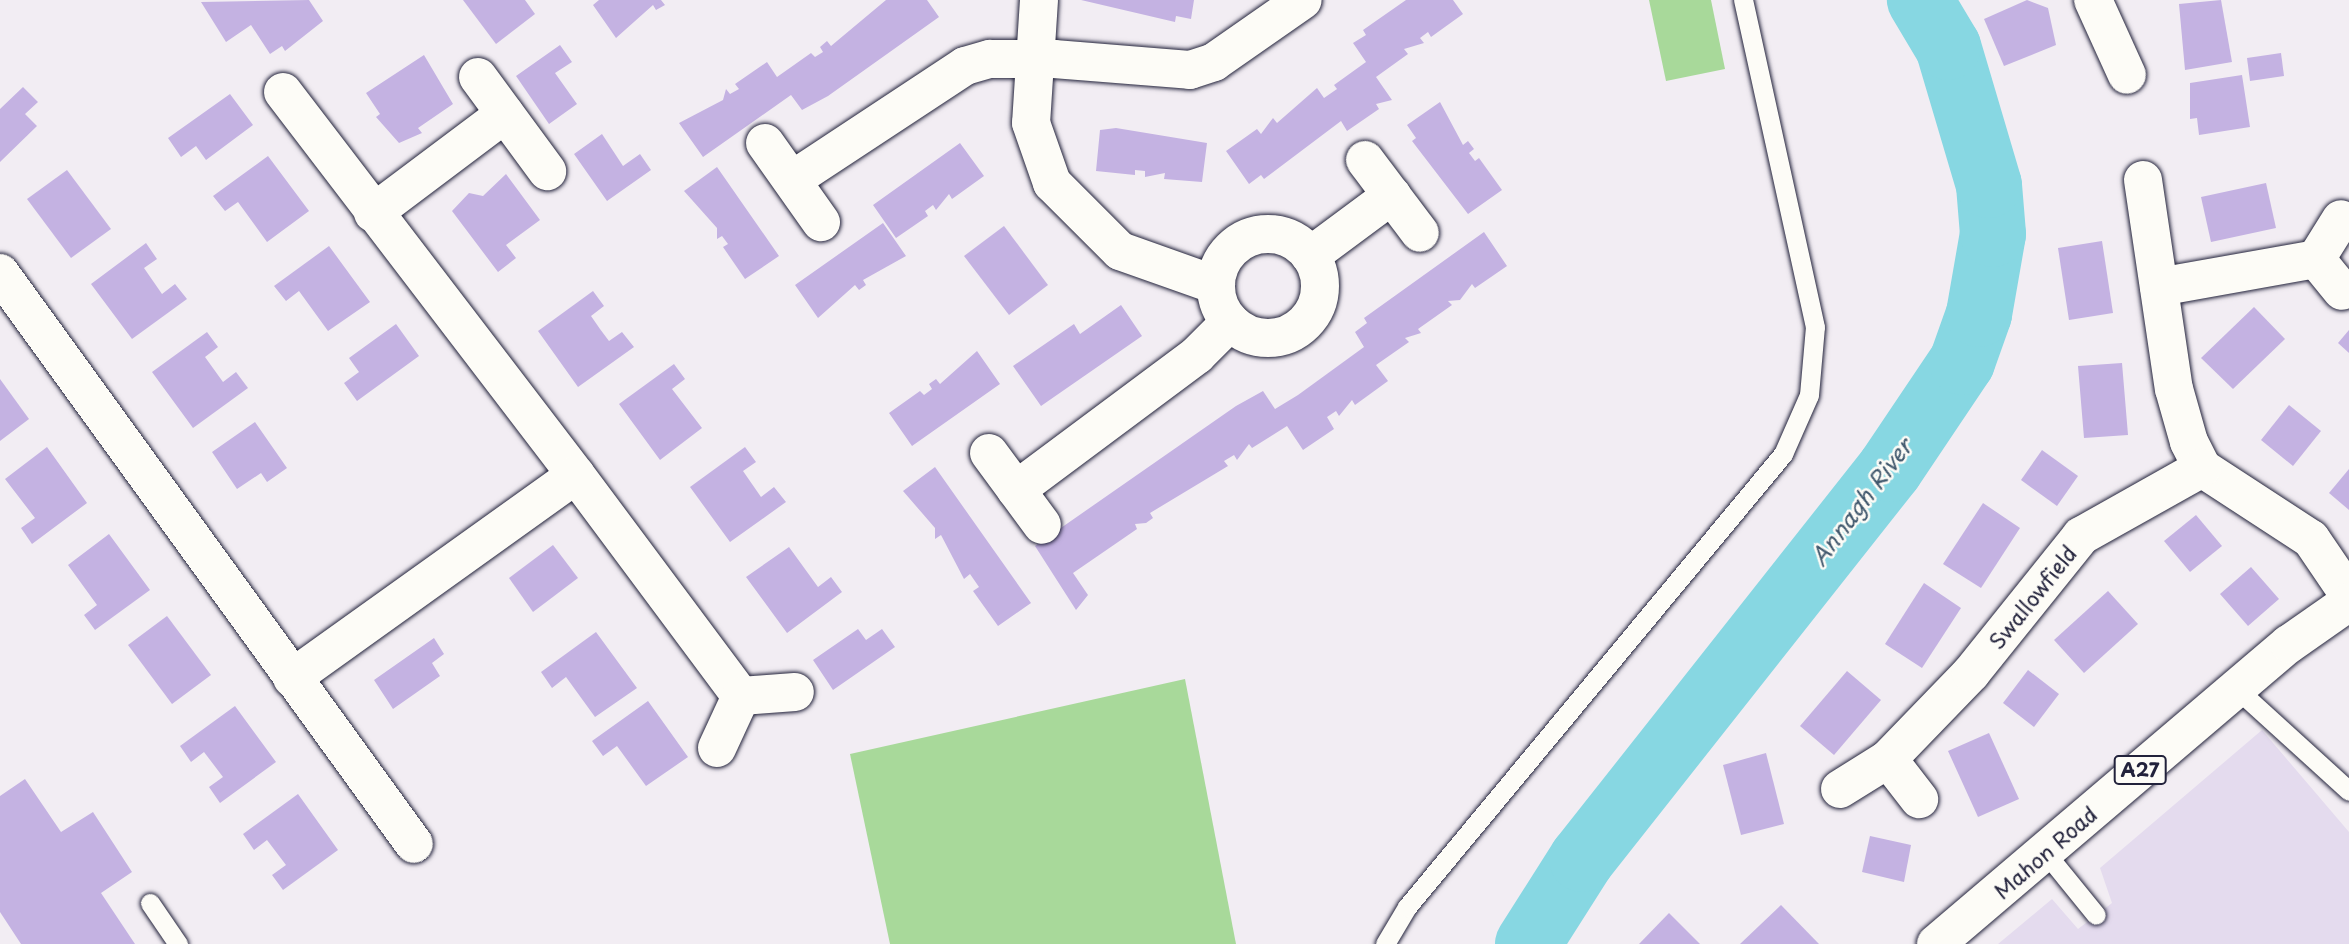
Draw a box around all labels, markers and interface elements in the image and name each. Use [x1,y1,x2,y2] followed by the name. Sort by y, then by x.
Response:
[1804,433,1918,571] water label: Annagh River
[1983,541,2081,653] street label: Swallowfield
[2112,754,2168,786] road number: A27
[1989,801,2101,903] street label: Mahon Road

